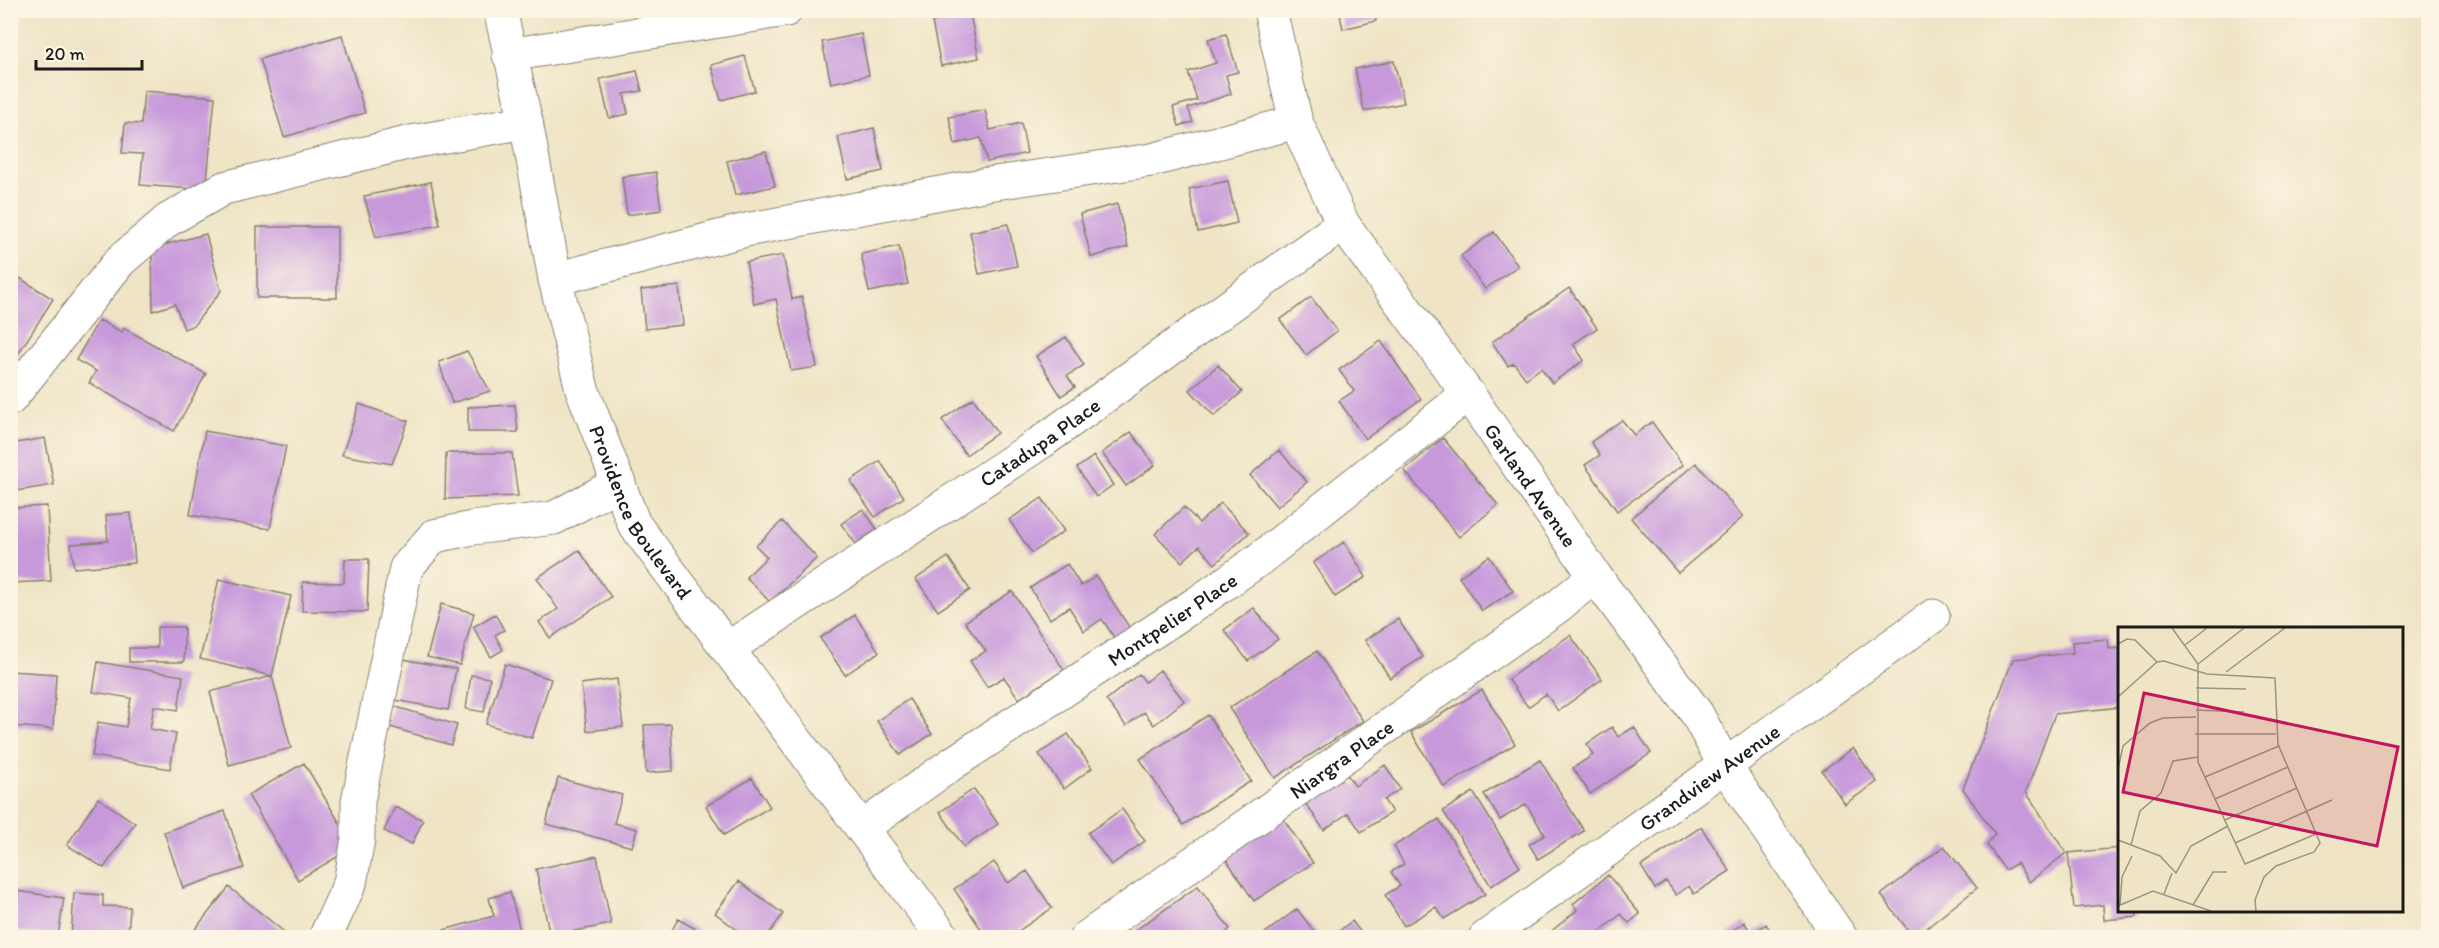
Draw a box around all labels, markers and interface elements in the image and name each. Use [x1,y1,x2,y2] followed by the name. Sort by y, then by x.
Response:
[36,33,142,71] scale bar
[45,43,85,65] text: 20 m
[975,392,1104,492] street label: Catadupa Place
[1480,418,1583,551] street label: Garland Avenue
[585,421,698,604] street label: Providence Boulevard
[1103,567,1242,671] street label: Montpelier Place
[2118,627,2403,912] inset map
[1284,713,1398,804] street label: Niargra Place
[1634,718,1784,836] street label: Grandview Avenue

